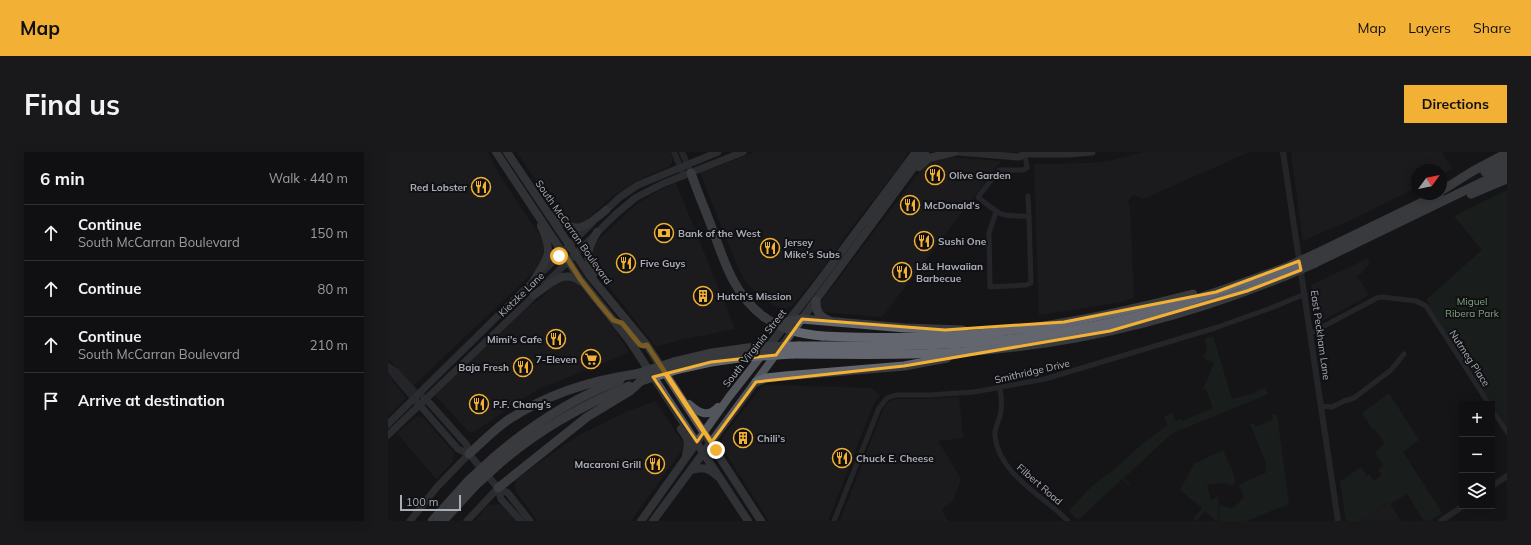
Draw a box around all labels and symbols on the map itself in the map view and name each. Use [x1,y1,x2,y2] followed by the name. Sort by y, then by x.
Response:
[924,164,946,186] restaurant icon: Olive Garden
[1411,164,1447,200] north arrow
[949,169,1011,182] place label: Olive Garden
[470,176,492,198] restaurant icon: Red Lobster
[533,178,615,287] street label: South McCarran Boulevard
[410,181,467,194] place label: Red Lobster
[899,194,921,216] restaurant icon: McDonald's
[924,199,980,212] place label: McDonald's
[653,222,675,244] bank icon: Bank of the West
[678,227,761,240] place label: Bank of the West
[913,230,935,252] restaurant icon: Sushi One
[938,235,987,248] place label: Sushi One
[784,236,840,261] place label: Jersey Mike's Subs
[759,237,781,259] restaurant icon: Jersey Mike's Subs
[550,247,568,265] route start
[615,252,637,274] restaurant icon: Five Guys
[640,257,686,270] place label: Five Guys
[916,260,983,285] place label: L&L Hawaiian Barbecue
[891,261,913,283] restaurant icon: L&L Hawaiian Barbecue
[496,269,547,319] street label: Kietzke Lane
[692,285,714,307] building icon: Hutch's Mission
[1308,289,1333,381] street label: East Peckham Lane
[717,290,792,303] place label: Hutch's Mission
[1445,295,1500,320] park label: Miguel Ribera Park
[720,306,789,390] street label: South Virginia Street
[545,328,567,350] restaurant icon: Mimi's Cafe
[1446,328,1493,389] street label: Nutmeg Place
[487,333,543,346] place label: Mimi's Cafe
[580,348,602,370] supermarket icon: 7-Eleven
[536,353,577,366] place label: 7-Eleven
[512,356,534,378] restaurant icon: Baja Fresh
[993,356,1071,386] street label: Smithridge Drive
[458,361,509,374] place label: Baja Fresh
[468,393,490,415] restaurant icon: P.F. Chang's
[493,398,551,411] place label: P.F. Chang's
[732,427,754,449] building icon: Chili's
[757,432,785,445] place label: Chili's
[707,441,725,459] route end
[831,447,853,469] restaurant icon: Chuck E. Cheese
[856,452,934,465] place label: Chuck E. Cheese
[644,453,666,475] restaurant icon: Macaroni Grill
[575,458,641,471] place label: Macaroni Grill
[1014,461,1065,508] street label: Filbert Road
[400,493,461,512] scale bar

